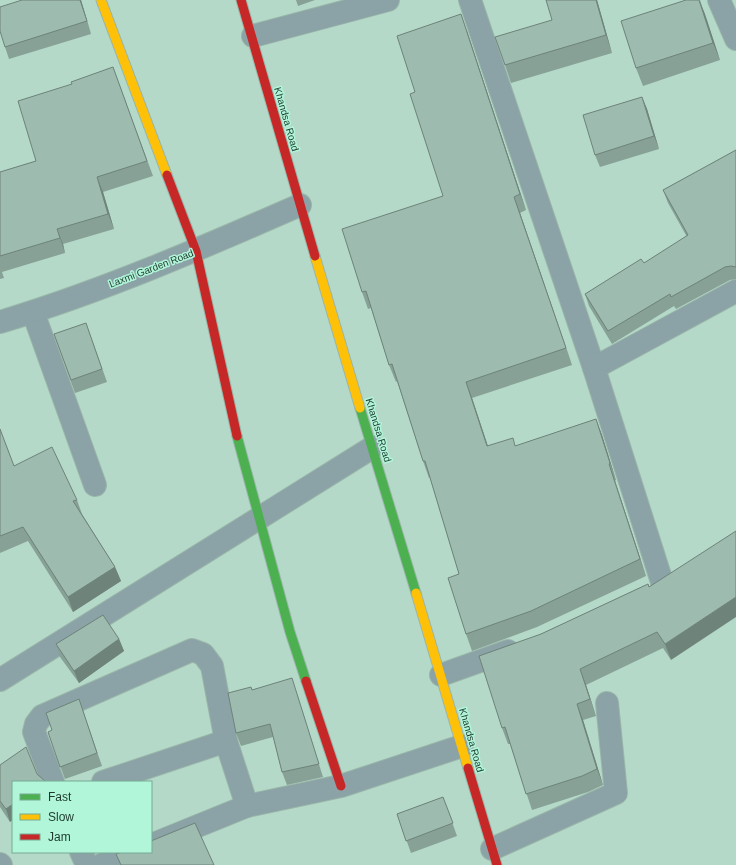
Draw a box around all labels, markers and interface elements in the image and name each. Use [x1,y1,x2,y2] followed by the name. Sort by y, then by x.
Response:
[272,86,301,152] street label: Khandsa Road
[107,247,195,290] street label: Laxmi Garden Road
[364,397,393,463] street label: Khandsa Road
[457,707,486,773] street label: Khandsa Road
[12,781,152,853] legend
[48,790,72,804] text: Fast
[48,810,74,824] text: Slow
[48,830,71,844] text: Jam

